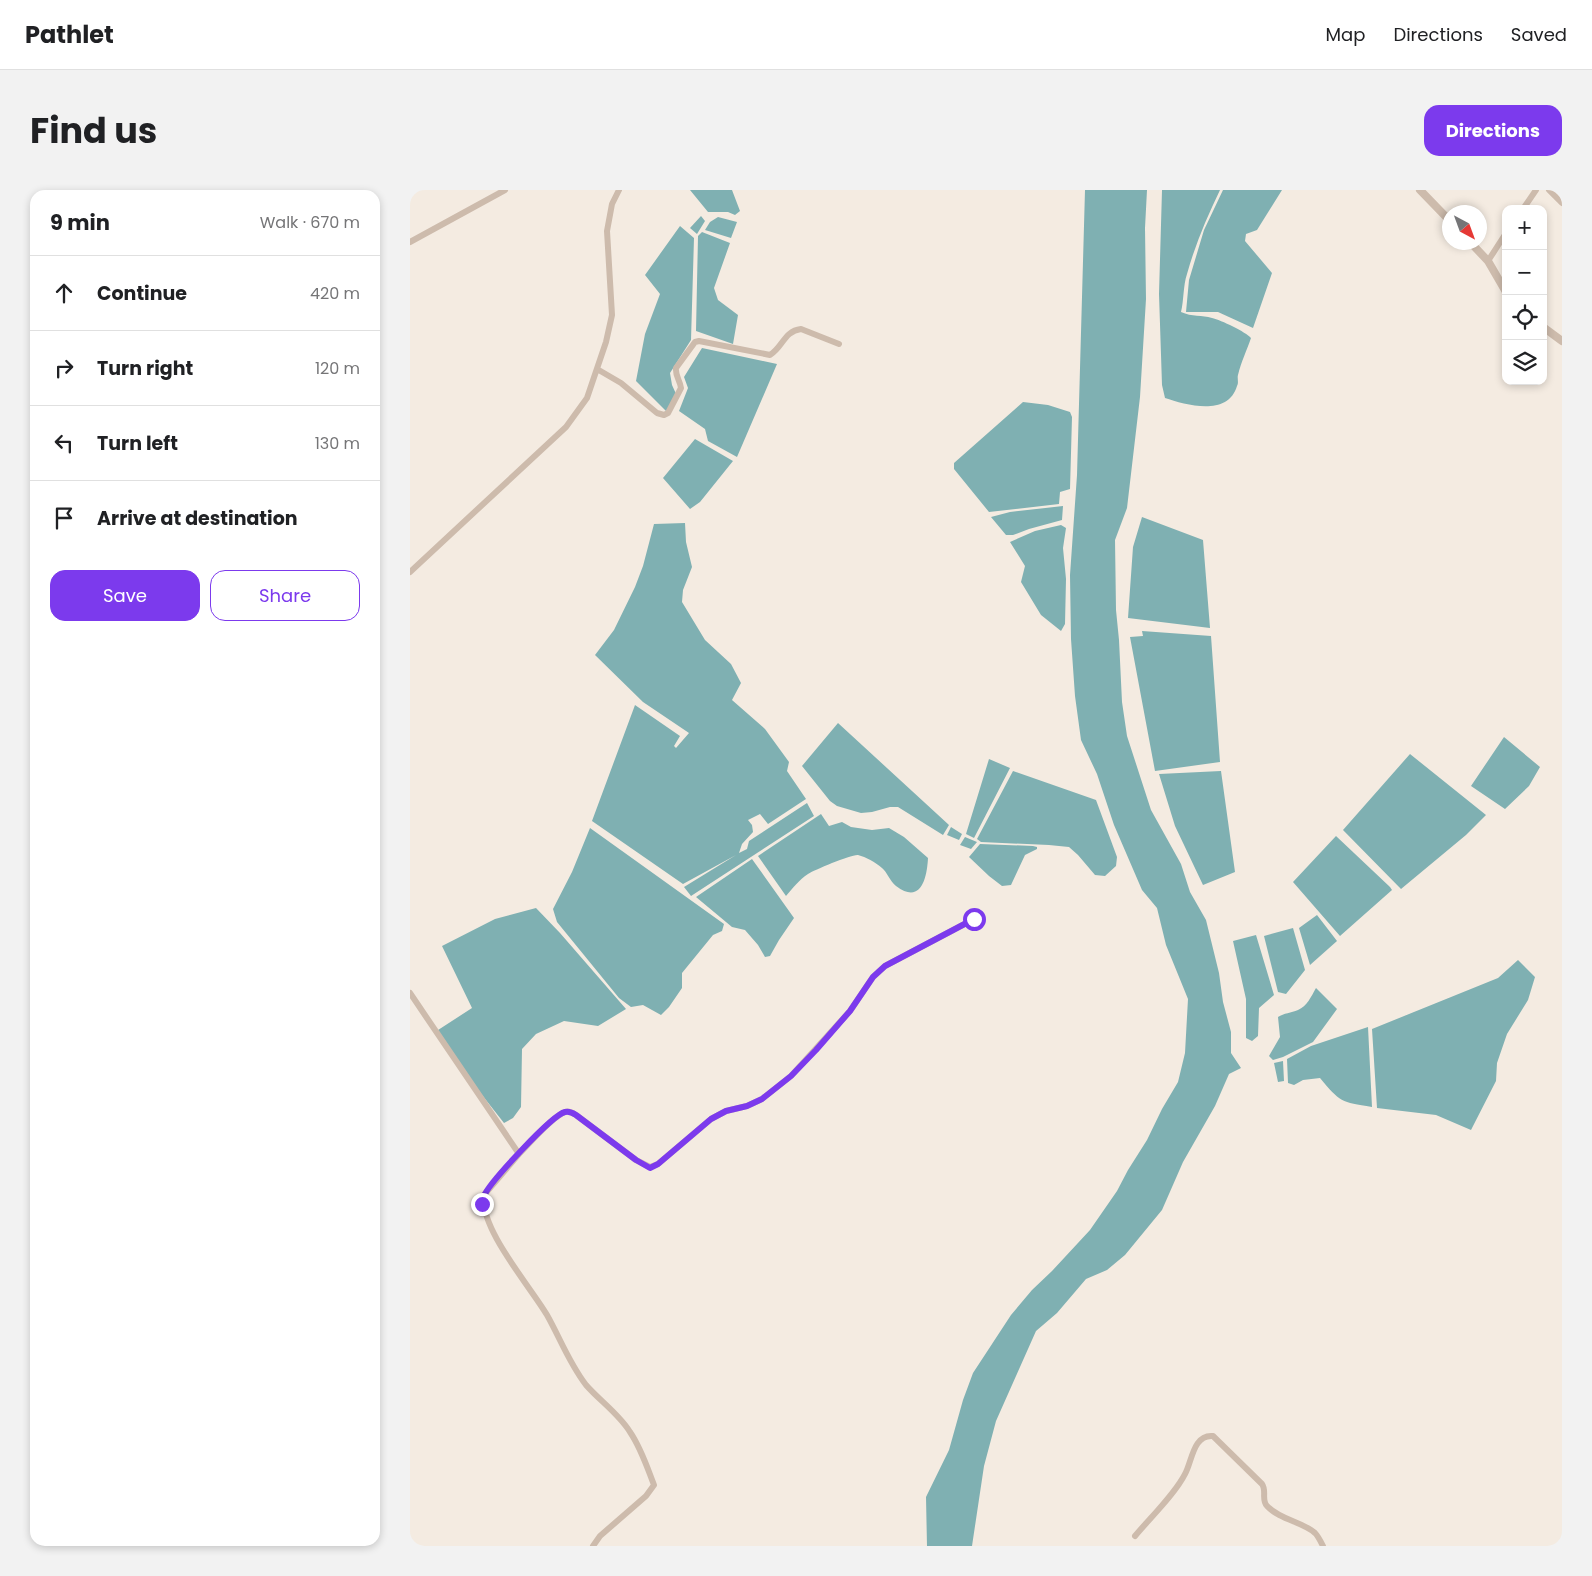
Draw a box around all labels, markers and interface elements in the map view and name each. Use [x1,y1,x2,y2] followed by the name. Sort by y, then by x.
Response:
[25,18,114,51] text: Pathlet
[1326,22,1365,47] text: Map
[1393,22,1483,47] text: Directions
[1511,22,1567,47] text: Saved
[1424,105,1562,156] button: Directions
[30,106,157,155] text: Find us
[1442,205,1487,250] north arrow
[1502,205,1547,385] map controls
[1502,205,1547,250] button: +
[50,208,110,237] text: 9 min
[260,211,360,234] text: Walk · 670 m
[1502,250,1547,295] button: −
[50,279,78,307] icon: ahead
[97,280,187,307] text: Continue
[310,282,360,305] text: 420 m
[1502,295,1547,340] button: locate
[1502,340,1547,385] button: layers
[50,354,78,382] icon: right
[97,355,193,382] text: Turn right
[315,357,360,380] text: 120 m
[50,429,78,457] icon: left
[97,430,178,457] text: Turn left
[315,432,360,455] text: 130 m
[50,504,78,532] icon: arrive
[97,505,298,532] text: Arrive at destination
[50,570,200,621] button: Save
[210,570,360,621] button: Share
[963,908,986,931] route start
[471,1193,494,1216] route end

